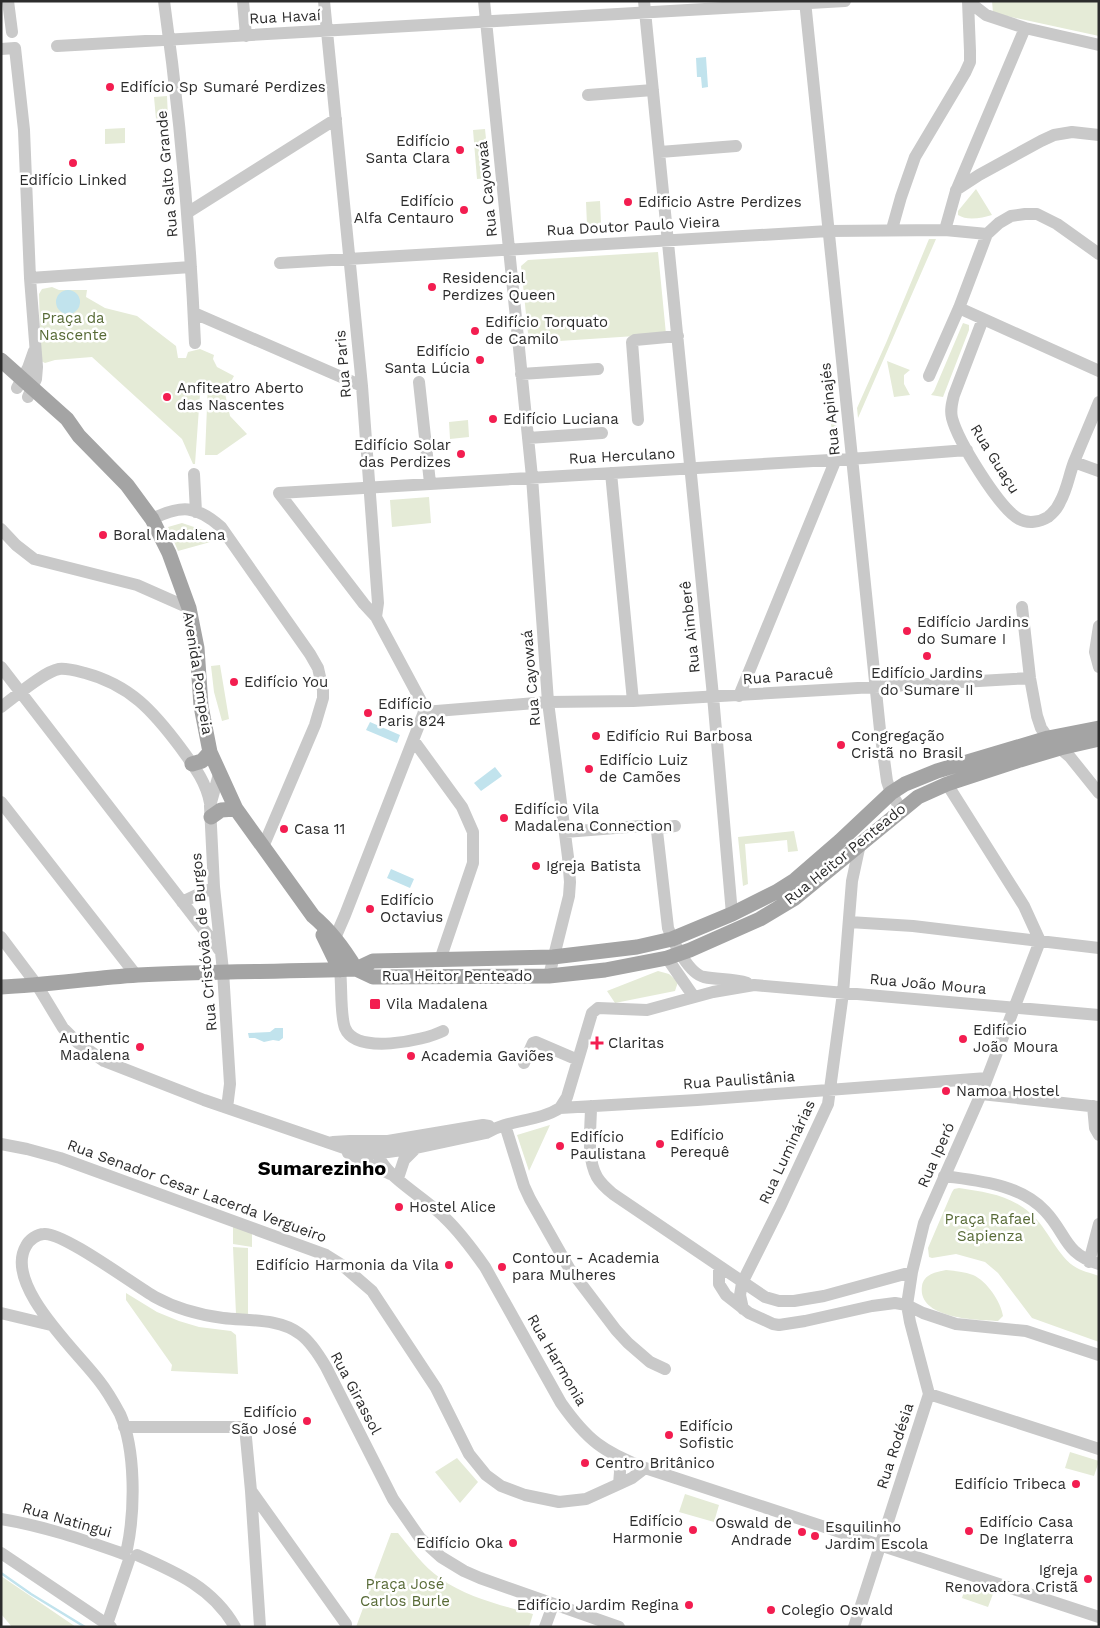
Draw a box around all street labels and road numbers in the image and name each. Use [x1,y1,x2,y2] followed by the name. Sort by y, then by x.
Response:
[249,6,321,28] street label: Rua Havaí
[152,110,182,238] street label: Rua Salto Grande
[473,140,501,238] street label: Rua Cayowaá
[546,212,721,240] street label: Rua Doutor Paulo Vieira
[331,329,355,399] street label: Rua Paris
[816,362,844,456] street label: Rua Apinajés
[967,421,1023,497] street label: Rua Guaçu
[568,444,676,468] street label: Rua Herculano
[676,580,704,674] street label: Rua Aimberê
[179,610,217,736] street label: Avenida Pompeia
[518,629,544,727] street label: Rua Cayowaá
[742,664,834,688] street label: Rua Paracuê
[781,800,909,908] street label: Rua Heitor Penteado
[187,852,221,1032] street label: Rua Cristóvão de Burgos
[382,967,532,985] street label: Rua Heitor Penteado
[869,970,988,998] street label: Rua João Moura
[682,1067,796,1093] street label: Rua Paulistânia
[755,1097,819,1207] street label: Rua Luminárias
[914,1120,958,1190] street label: Rua Iperó
[65,1136,329,1246] street label: Rua Senador Cesar Lacerda Vergueiro
[523,1311,591,1410] street label: Rua Harmonia
[327,1349,385,1438] street label: Rua Girassol
[873,1400,918,1491] street label: Rua Rodésia
[20,1499,114,1541] street label: Rua Natingui

